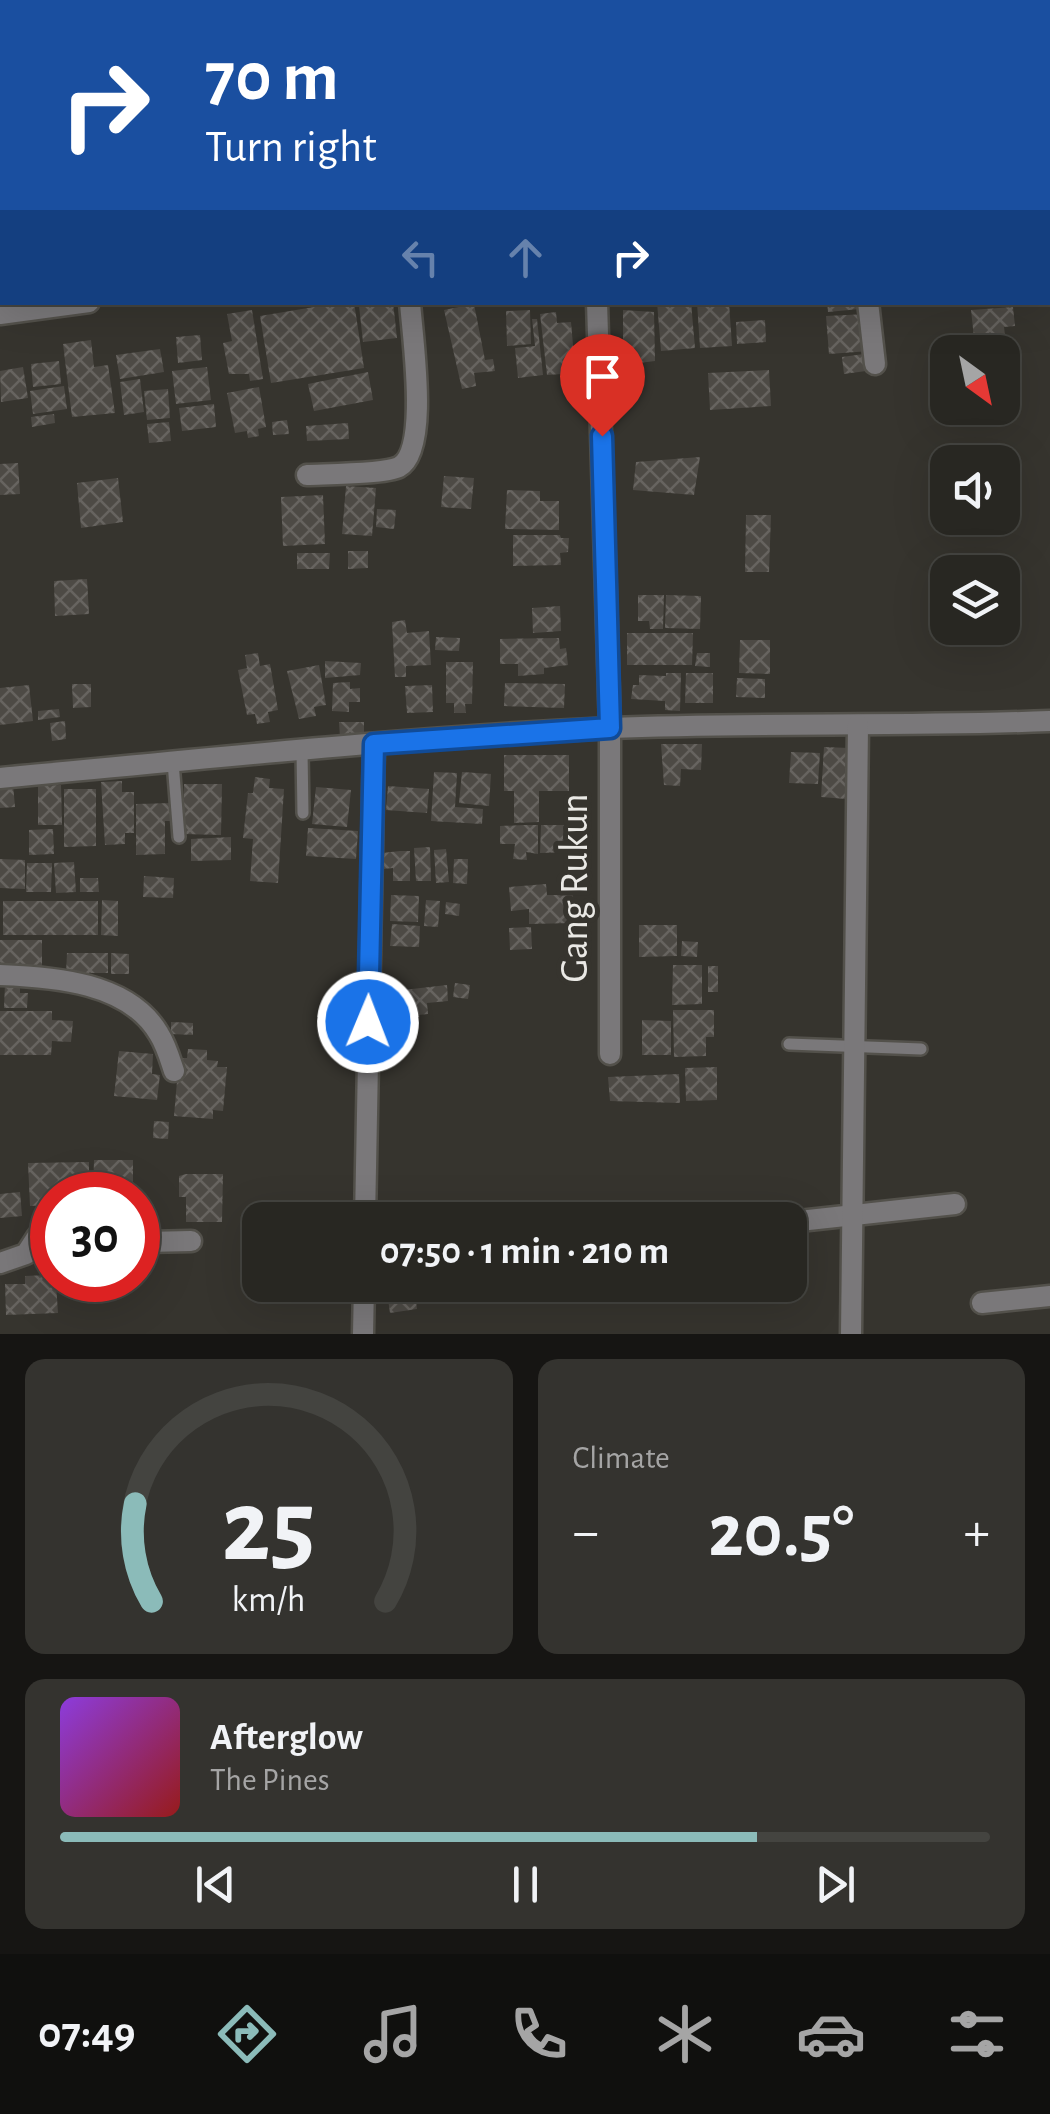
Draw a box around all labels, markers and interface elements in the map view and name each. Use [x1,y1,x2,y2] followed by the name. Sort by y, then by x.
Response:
[40,40,170,170] icon: right
[205,43,339,113] text: 70 m
[205,125,377,170] text: Turn right
[393,230,448,285] icon: left
[498,230,553,285] icon: ahead
[603,230,658,285] icon: right
[560,334,645,437] pin
[930,335,1020,425] north arrow
[930,335,1020,645] map controls
[575,349,630,404] icon: arrive
[930,445,1020,535] button: sound
[930,555,1020,645] button: layers
[555,793,595,983] street label: Gang Rukun
[316,970,420,1074] position arrow
[30,1172,160,1302] speed limit sign: 30
[380,1233,669,1271] text: 07:50 · 1 min · 210 m
[573,1442,670,1474] text: Climate
[222,1476,316,1580] text: 25
[708,1495,854,1570] text: 20.5°
[573,1505,599,1560] text: −
[964,1505,990,1560] text: +
[232,1582,306,1618] text: km/h
[210,1719,363,1757] text: Afterglow
[210,1764,330,1796] text: The Pines
[188,1857,243,1912] icon: previous
[498,1857,553,1912] icon: pause
[808,1857,863,1912] icon: next
[212,1999,282,2069] icon: directions
[358,1999,428,2069] icon: music
[504,1999,574,2069] icon: phone
[650,1999,720,2069] icon: climate
[796,1999,866,2069] icon: car
[942,1999,1012,2069] icon: filters
[38,2011,136,2056] text: 07:49

